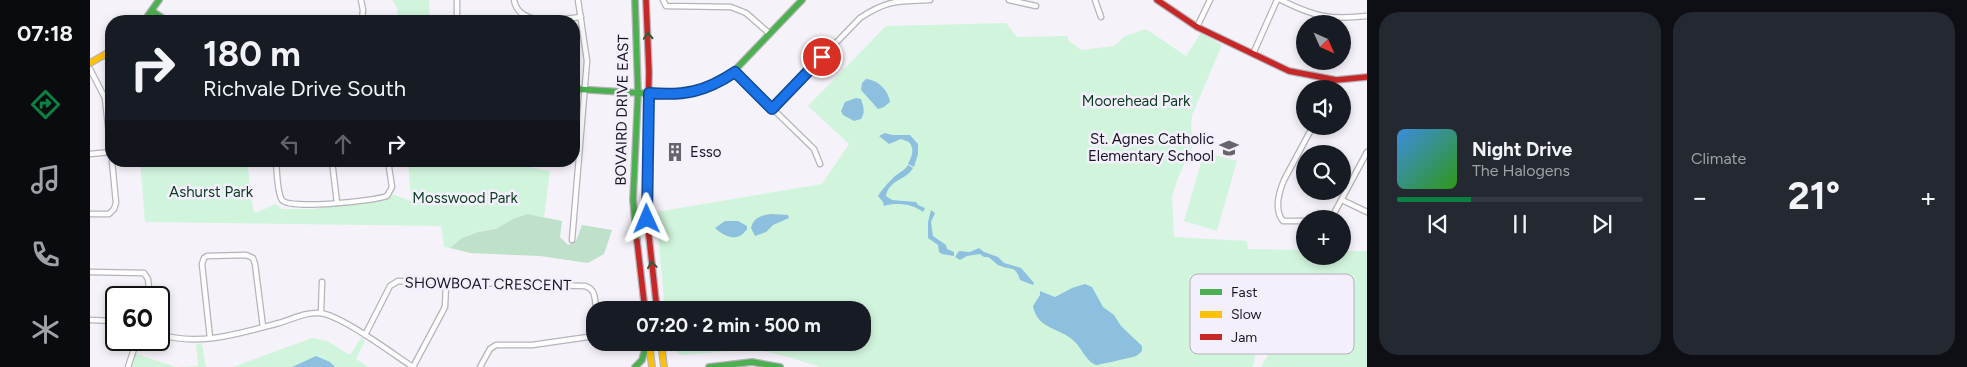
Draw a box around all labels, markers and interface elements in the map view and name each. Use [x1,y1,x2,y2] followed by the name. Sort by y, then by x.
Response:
[1296,15,1351,70] north arrow
[1296,15,1351,265] map controls
[17,20,73,47] text: 07:18
[643,32,653,40] one-way arrow
[203,33,301,75] text: 180 m
[612,33,632,186] street label: BOVAIRD DRIVE EAST
[120,35,185,100] icon: right
[801,36,843,78] pin
[808,43,836,71] icon: arrive
[203,75,406,102] text: Richvale Drive South
[1296,80,1351,135] button: sound
[28,87,63,122] icon: directions
[1082,92,1191,110] park label: Moorehead Park
[276,130,304,158] icon: left
[329,130,357,158] icon: ahead
[382,130,410,158] icon: right
[1088,130,1214,165] place label: St. Agnes Catholic Elementary School
[1218,137,1240,159] school or university icon: St. Agnes Catholic Elementary School
[1472,138,1572,161] text: Night Drive
[664,141,686,163] building icon: Esso
[690,143,722,161] place label: Esso
[1296,145,1351,200] button: search
[1691,149,1746,168] text: Climate
[1472,161,1570,180] text: The Halogens
[28,162,63,197] icon: music
[1788,173,1840,219] text: 21°
[1691,180,1708,214] text: −
[1920,180,1937,214] text: +
[169,183,254,201] park label: Ashurst Park
[412,189,518,207] park label: Mosswood Park
[620,192,672,244] position arrow
[1296,210,1351,265] button: +
[1424,210,1452,238] icon: previous
[1506,210,1534,238] icon: pause
[1588,210,1616,238] icon: next
[28,237,63,272] icon: phone
[647,260,658,268] one-way arrow
[404,274,572,294] street label: SHOWBOAT CRESCENT
[1190,274,1354,354] legend
[1231,284,1257,301] text: Fast
[105,286,170,351] speed limit sign: 60
[1231,306,1262,323] text: Slow
[28,312,63,347] icon: climate
[636,314,821,337] text: 07:20 · 2 min · 500 m
[1231,329,1257,346] text: Jam

